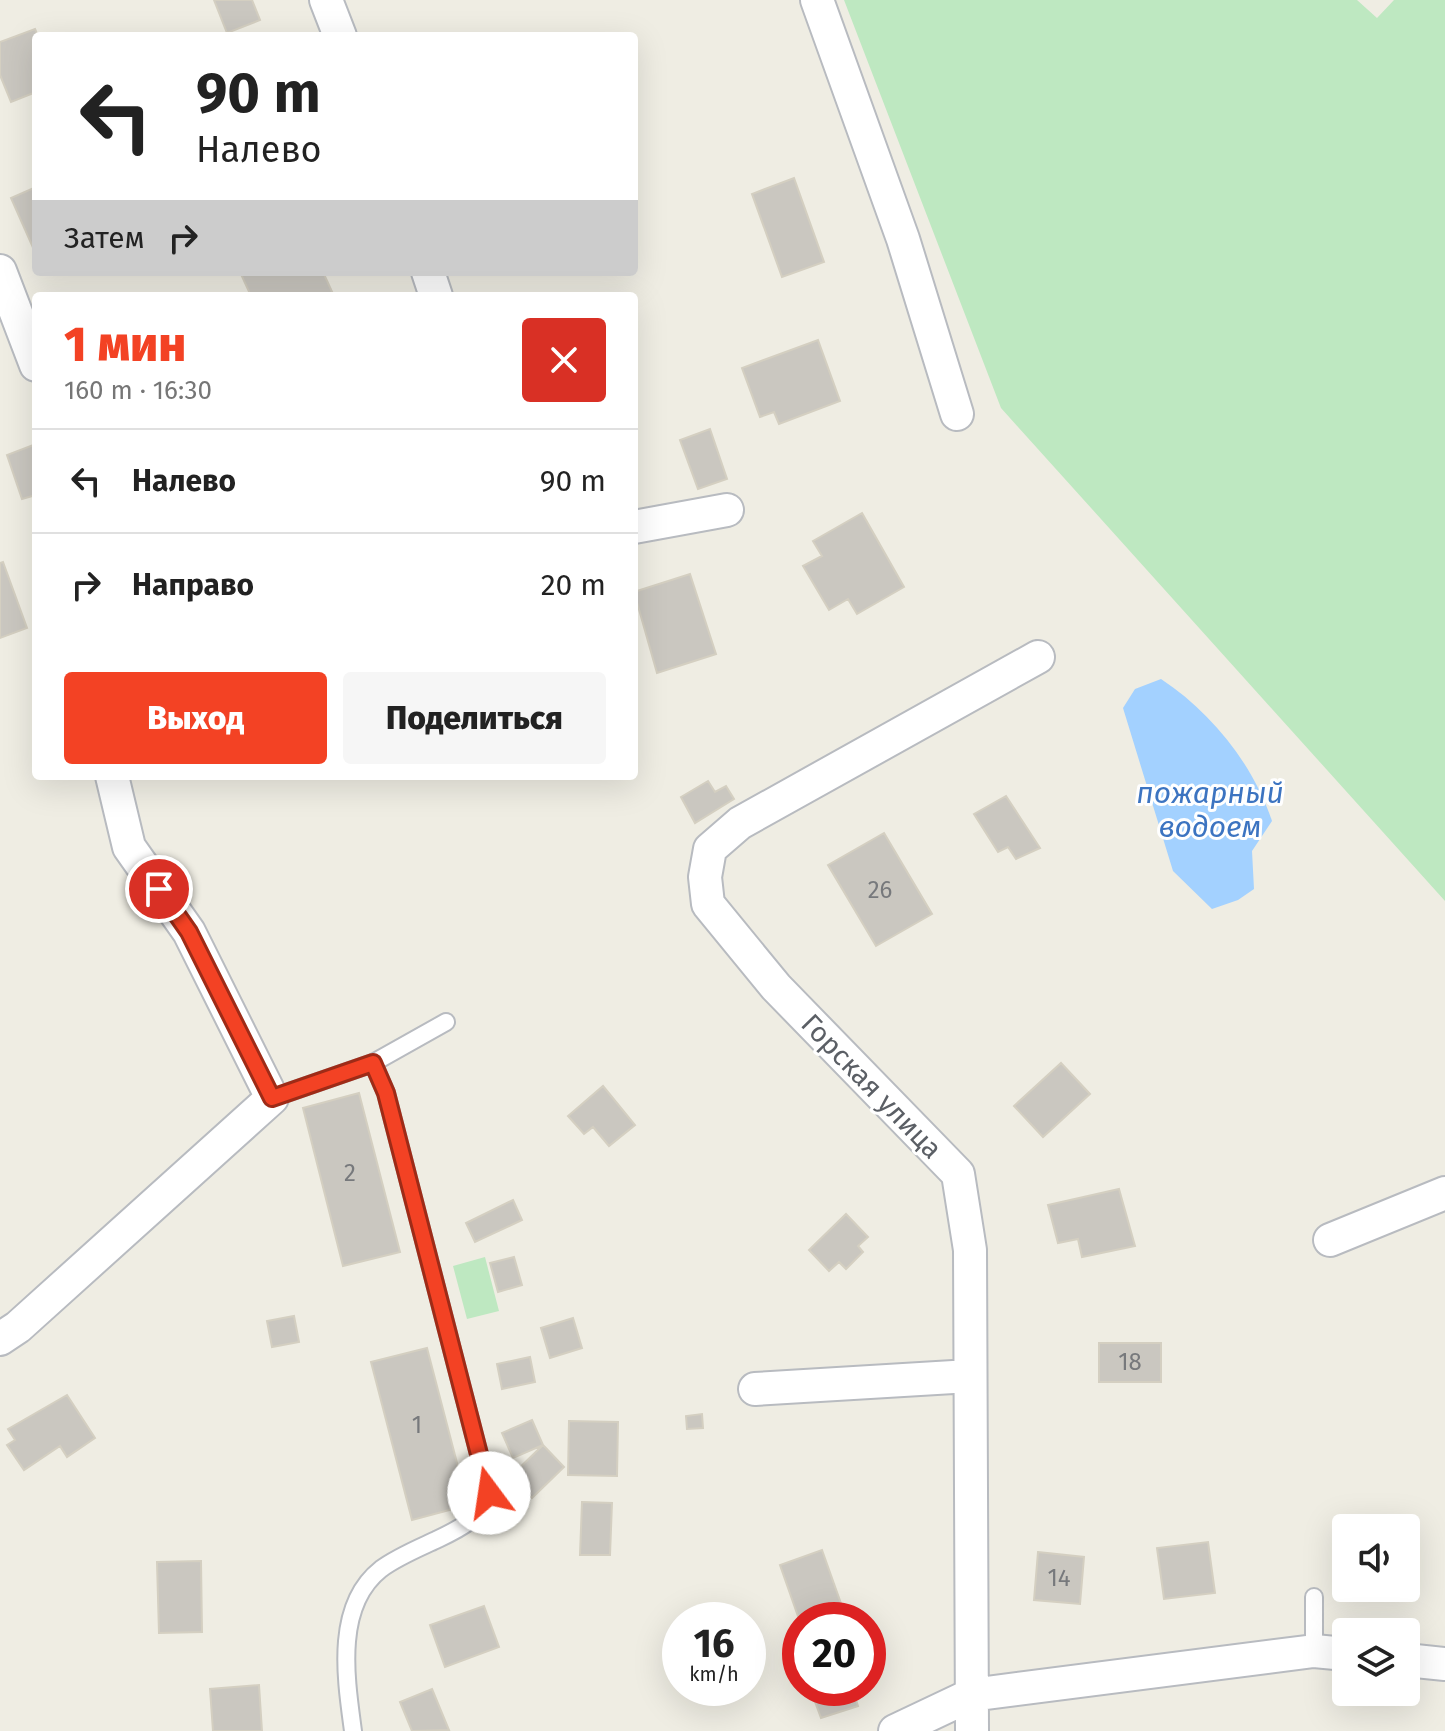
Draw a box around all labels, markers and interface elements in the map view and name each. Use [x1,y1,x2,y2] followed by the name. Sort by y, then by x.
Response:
[196,60,321,127] text: 90 m
[64,64,168,168] icon: left
[196,128,322,172] text: Налево
[161,216,205,260] icon: right
[64,220,145,256] text: Затем
[64,316,186,374] text: 1 мин
[522,318,606,402] button: close
[64,375,212,406] text: 160 m · 16:30
[64,459,108,503] icon: left
[132,463,236,499] text: Налево
[540,463,606,499] text: 90 m
[64,563,108,607] icon: right
[132,567,254,603] text: Направо
[541,567,606,603] text: 20 m
[64,672,327,764] button: Выход
[343,672,606,764] button: Поделиться
[1136,775,1284,845] water label: пожарный водоем
[125,855,193,923] pin
[137,867,181,911] icon: arrive
[868,876,892,904] house number: 26
[794,1007,949,1165] street label: Горская улица
[344,1159,356,1187] house number: 2
[1118,1348,1142,1376] house number: 18
[412,1411,422,1439] house number: 1
[447,1451,531,1535] position arrow
[1332,1514,1420,1706] map controls
[1332,1514,1420,1602] button: sound
[1047,1564,1071,1592] house number: 14
[782,1602,886,1706] speed limit sign: 20
[1332,1618,1420,1706] button: layers
[693,1620,735,1668] text: 16
[689,1662,739,1686] text: km/h

